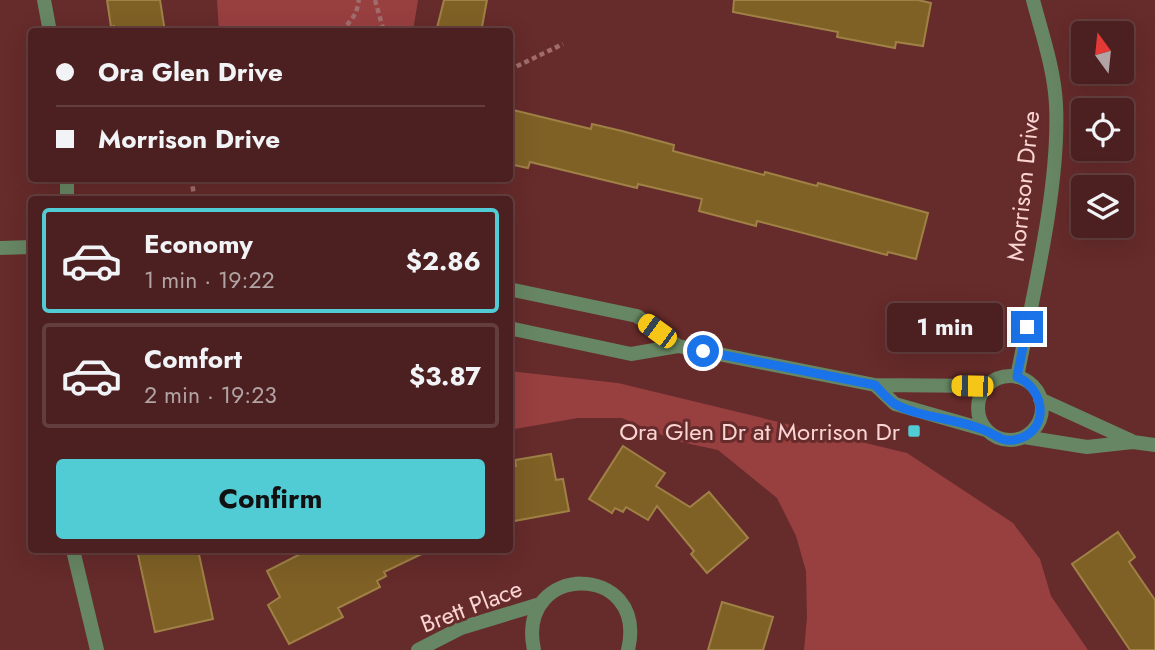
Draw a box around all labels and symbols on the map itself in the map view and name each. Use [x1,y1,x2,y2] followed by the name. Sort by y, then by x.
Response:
[1071,21,1134,84] north arrow
[998,109,1048,263] street label: Morrison Drive
[887,302,1002,352] callout: 1 min
[634,310,681,352] car
[1011,311,1043,343] route end
[687,335,719,367] route start
[951,375,994,397] car
[619,414,901,449] place label: Ora Glen Dr at Morrison Dr
[906,423,922,439] marker: Ora Glen Dr at Morrison Dr
[415,571,527,641] street label: Brett Place

